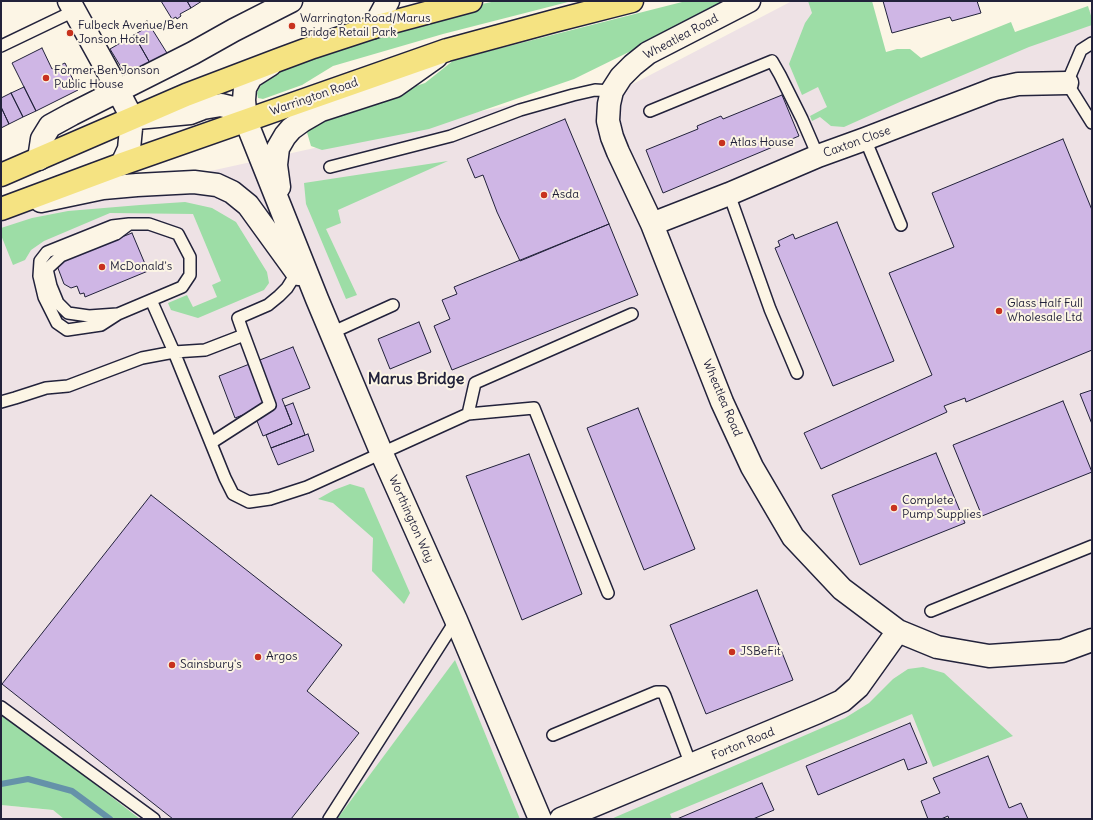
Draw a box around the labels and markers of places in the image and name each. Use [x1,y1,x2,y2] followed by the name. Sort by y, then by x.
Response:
[300,12,430,40] place label: Warrington Road/Marus Bridge Retail Park
[78,19,188,47] place label: Fulbeck Avenue/Ben Jonson Hotel
[287,21,297,31] marker: Warrington Road/Marus Bridge Retail Park
[65,28,75,38] marker: Fulbeck Avenue/Ben Jonson Hotel
[54,64,160,92] place label: Former Ben Jonson Public House
[41,73,51,83] marker: Former Ben Jonson Public House
[730,136,794,150] place label: Atlas House
[717,138,727,148] marker: Atlas House
[552,188,579,202] place label: Asda
[539,190,549,200] marker: Asda
[110,260,172,274] place label: McDonald's
[97,262,107,272] marker: McDonald's
[1007,297,1083,325] place label: Glass Half Full Wholesale Ltd
[994,306,1004,316] marker: Glass Half Full Wholesale Ltd
[902,494,981,522] place label: Complete Pump Supplies
[889,503,899,513] marker: Complete Pump Supplies
[740,645,781,659] place label: JSBeFit
[727,647,737,657] marker: JSBeFit
[266,650,297,664] place label: Argos
[253,652,263,662] marker: Argos
[180,658,242,672] place label: Sainsbury's
[167,660,177,670] marker: Sainsbury's

